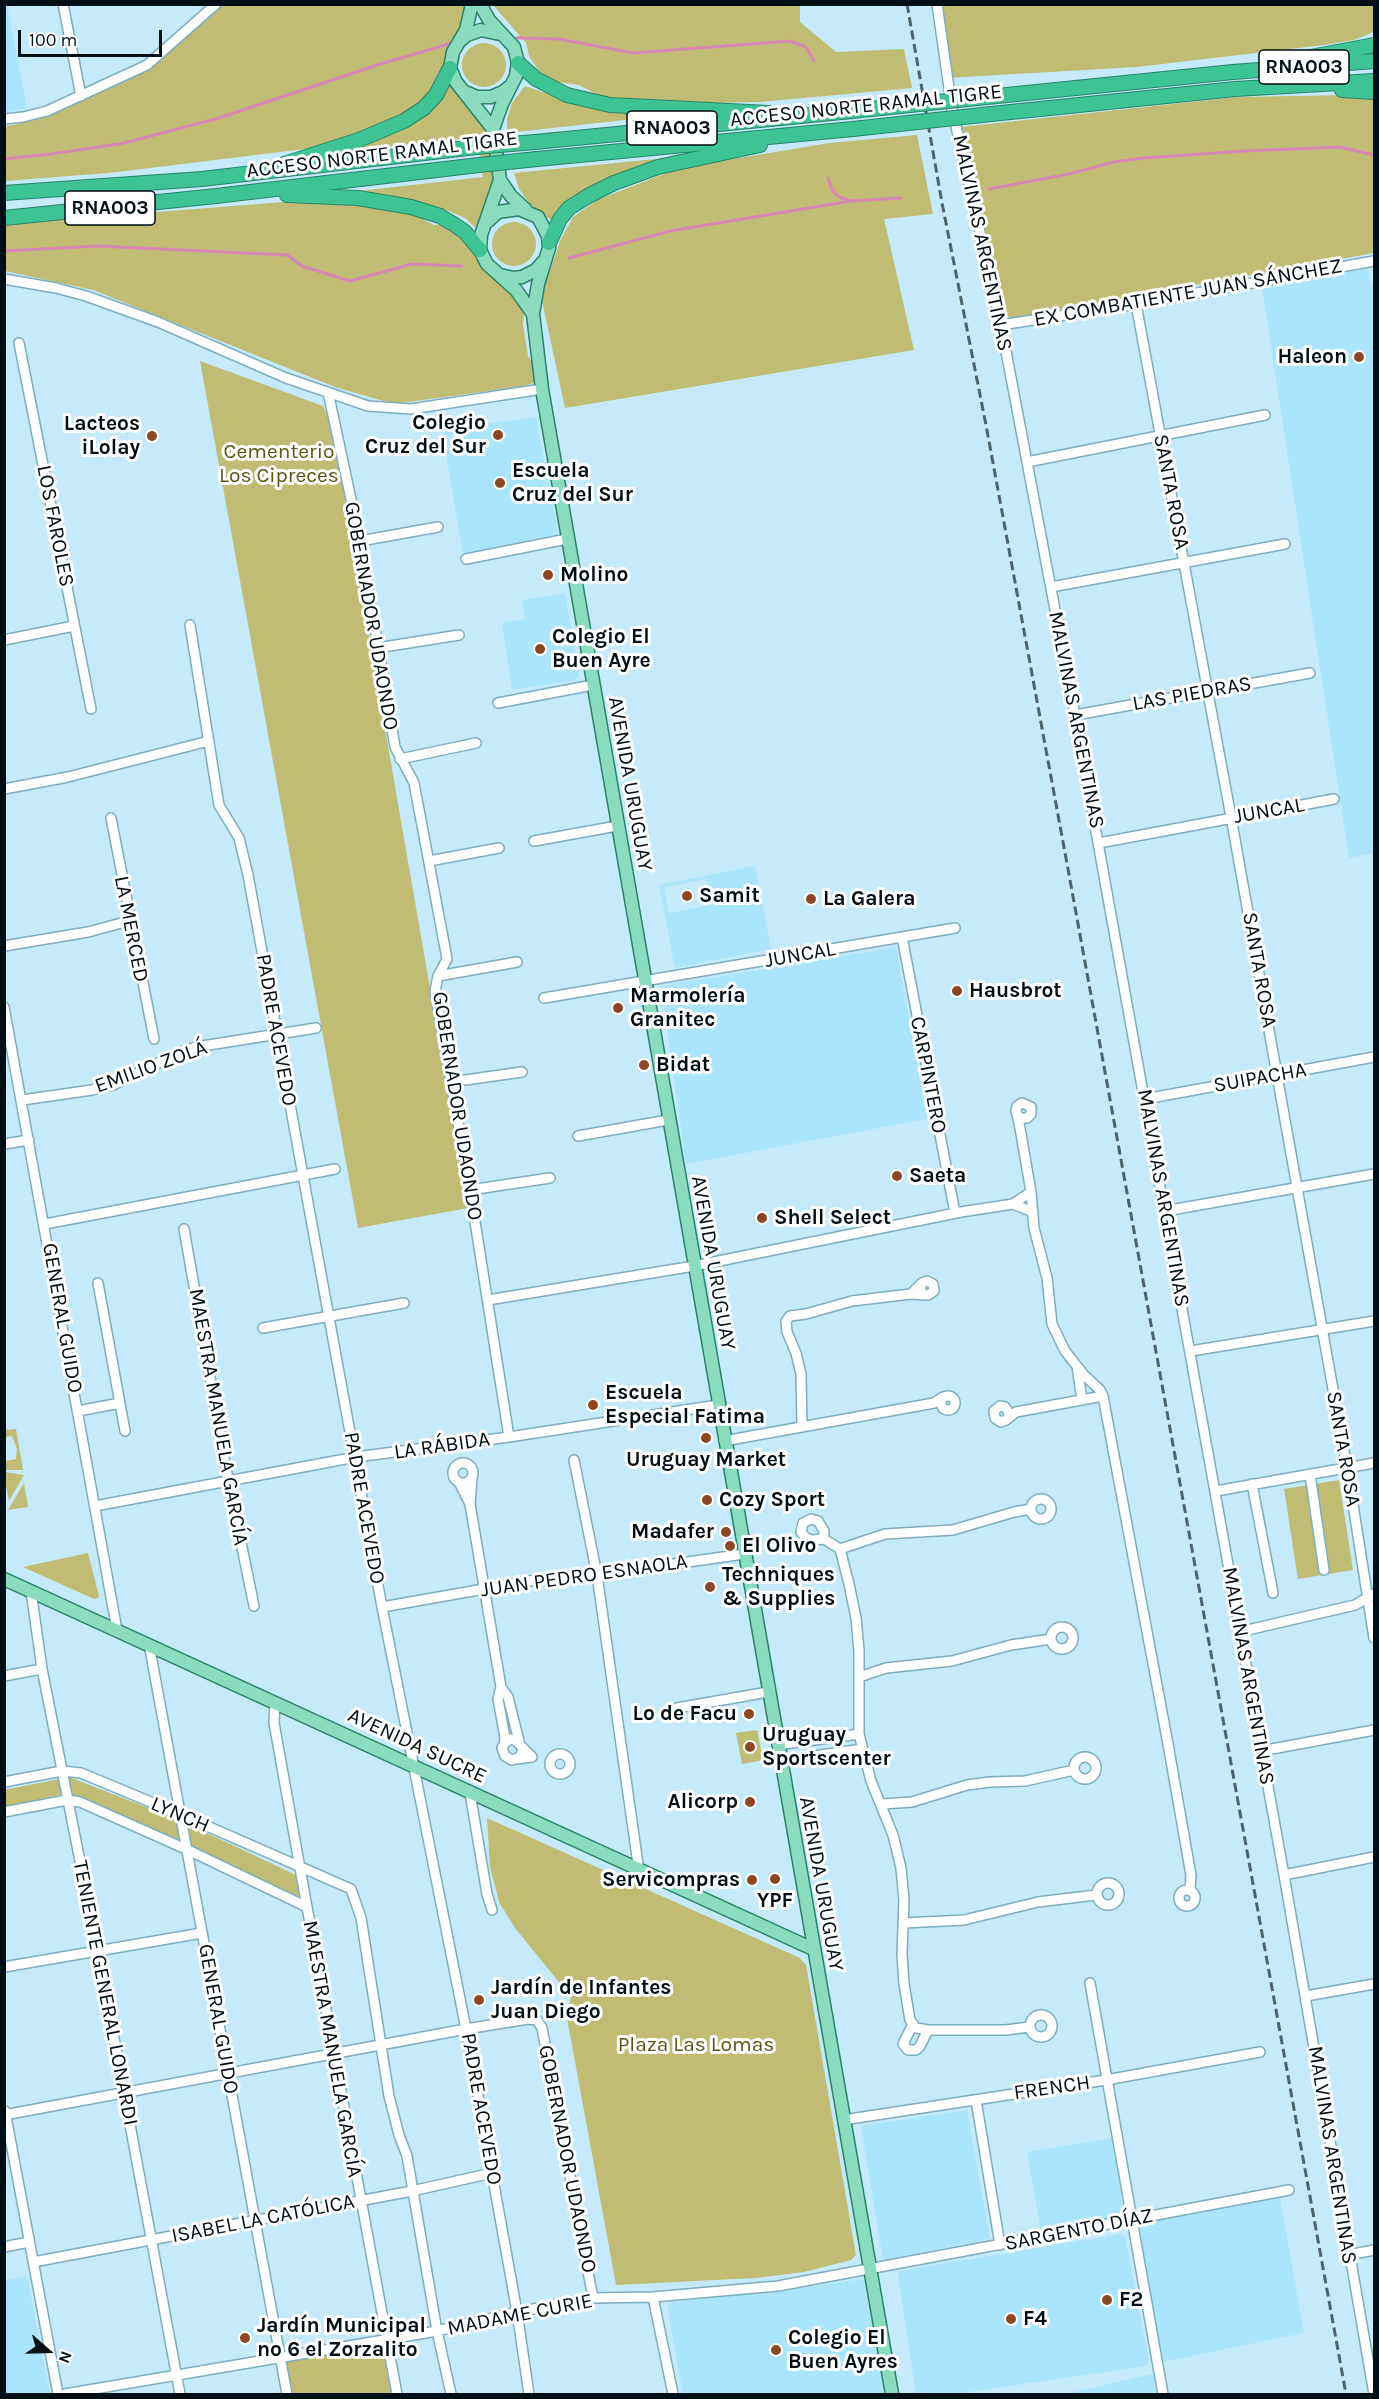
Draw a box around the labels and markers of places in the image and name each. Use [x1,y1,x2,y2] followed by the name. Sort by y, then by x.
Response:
[1277,344,1347,370] place label: Haleon
[1352,350,1366,364] marker: Haleon
[365,410,486,460] place label: Colegio Cruz del Sur
[64,411,140,461] place label: Lacteos iLolay
[491,428,505,442] marker: Colegio Cruz del Sur
[145,429,159,443] marker: Lacteos iLolay
[512,458,633,508] place label: Escuela Cruz del Sur
[493,476,507,490] marker: Escuela Cruz del Sur
[560,562,629,588] place label: Molino
[541,568,555,582] marker: Molino
[552,624,651,674] place label: Colegio El Buen Ayre
[533,642,547,656] marker: Colegio El Buen Ayre
[699,883,760,909] place label: Samit
[823,886,916,912] place label: La Galera
[680,889,694,903] marker: Samit
[804,892,818,906] marker: La Galera
[969,978,1062,1004] place label: Hausbrot
[630,983,746,1033] place label: Marmolería Granitec
[950,984,964,998] marker: Hausbrot
[611,1001,625,1015] marker: Marmolería Granitec
[656,1052,710,1078] place label: Bidat
[637,1058,651,1072] marker: Bidat
[909,1163,966,1189] place label: Saeta
[890,1169,904,1183] marker: Saeta
[774,1205,891,1231] place label: Shell Select
[755,1211,769,1225] marker: Shell Select
[605,1380,765,1430] place label: Escuela Especial Fatima
[586,1398,600,1412] marker: Escuela Especial Fatima
[699,1431,713,1445] marker: Uruguay Market
[626,1447,786,1473] place label: Uruguay Market
[719,1487,825,1513] place label: Cozy Sport
[700,1493,714,1507] marker: Cozy Sport
[631,1519,714,1545] place label: Madafer
[719,1525,733,1539] marker: Madafer
[742,1533,816,1559] place label: El Olivo
[723,1539,737,1553] marker: El Olivo
[722,1562,835,1612] place label: Techniques & Supplies
[703,1580,717,1594] marker: Techniques & Supplies
[633,1701,737,1727] place label: Lo de Facu
[742,1707,756,1721] marker: Lo de Facu
[762,1722,891,1772] place label: Uruguay Sportscenter
[743,1740,757,1754] marker: Uruguay Sportscenter
[668,1789,738,1815] place label: Alicorp
[743,1795,757,1809] marker: Alicorp
[602,1867,740,1893] place label: Servicompras
[768,1872,782,1886] marker: YPF
[745,1873,759,1887] marker: Servicompras
[757,1888,793,1914] place label: YPF
[491,1975,671,2025] place label: Jardín de Infantes Juan Diego
[472,1993,486,2007] marker: Jardín de Infantes Juan Diego
[1119,2287,1143,2313] place label: F2
[1100,2293,1114,2307] marker: F2
[1023,2306,1047,2332] place label: F4
[1004,2312,1018,2326] marker: F4
[257,2313,426,2363] place label: Jardín Municipal nº 6 el Zorzalito
[788,2325,898,2375] place label: Colegio El Buen Ayres
[238,2331,252,2345] marker: Jardín Municipal nº 6 el Zorzalito
[769,2343,783,2357] marker: Colegio El Buen Ayres

